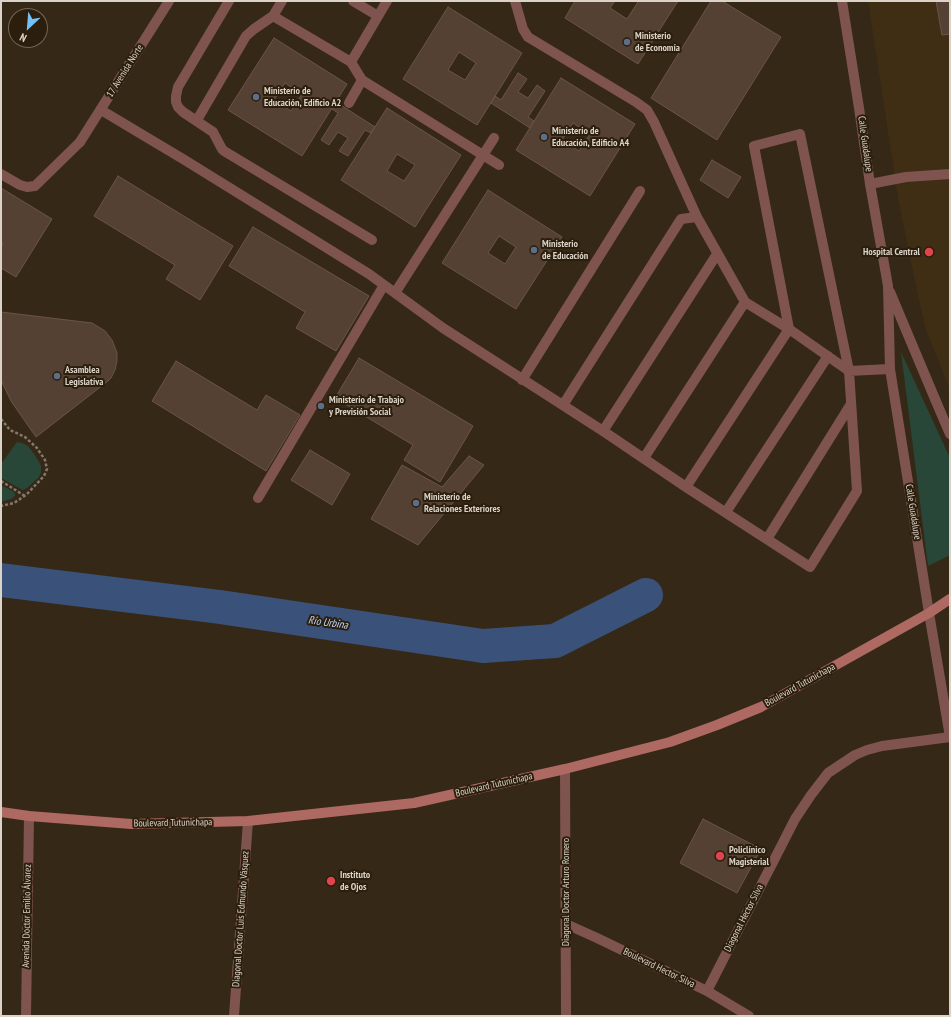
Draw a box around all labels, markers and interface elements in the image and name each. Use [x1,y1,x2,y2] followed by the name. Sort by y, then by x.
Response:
[8,8,48,48] north arrow
[17,30,29,45] text: N
[635,30,680,54] place label: Ministerio de Economía
[622,37,632,47] marker: Ministerio de Economía
[104,42,146,100] street label: 17 Avenida Norte
[264,85,341,108] place label: Ministerio de Educación, Edificio A2
[251,92,261,102] marker: Ministerio de Educación, Edificio A2
[855,115,875,173] street label: Calle Guadalupe
[552,125,629,148] place label: Ministerio de Educación, Edificio A4
[539,132,549,142] marker: Ministerio de Educación, Edificio A4
[542,238,588,262] place label: Ministerio de Educación
[529,245,539,255] marker: Ministerio de Educación
[863,246,920,258] place label: Hospital Central
[923,246,935,258] marker: Hospital Central
[65,364,103,388] place label: Asamblea Legislativa
[52,371,62,381] marker: Asamblea Legislativa
[329,394,404,418] place label: Ministerio de Trabajo y Previsión Social
[316,401,326,411] marker: Ministerio de Trabajo y Previsión Social
[903,483,923,541] street label: Calle Guadalupe
[424,491,500,514] place label: Ministerio de Relaciones Exteriores
[411,498,421,508] marker: Ministerio de Relaciones Exteriores
[307,614,349,632] water label: Río Urbina
[763,661,837,709] street label: Boulevard Tutunichapa
[454,770,534,800] street label: Boulevard Tutunichapa
[134,816,212,830] street label: Boulevard Tutunichapa
[560,838,572,946] street label: Diagonal Doctor Arturo Romero
[729,844,769,868] place label: Policlínico Magisterial
[714,850,726,862] marker: Policlínico Magisterial
[230,851,252,987] street label: Diagonal Doctor Luis Edmundo Vásquez
[20,864,34,968] street label: Avenida Doctor Emilio Álvarez
[340,869,370,892] place label: Instituto de Ojos
[325,875,337,887] marker: Instituto de Ojos
[722,882,766,954] street label: Diagonal Hector Silva
[621,945,697,991] street label: Boulevard Hector Silva

